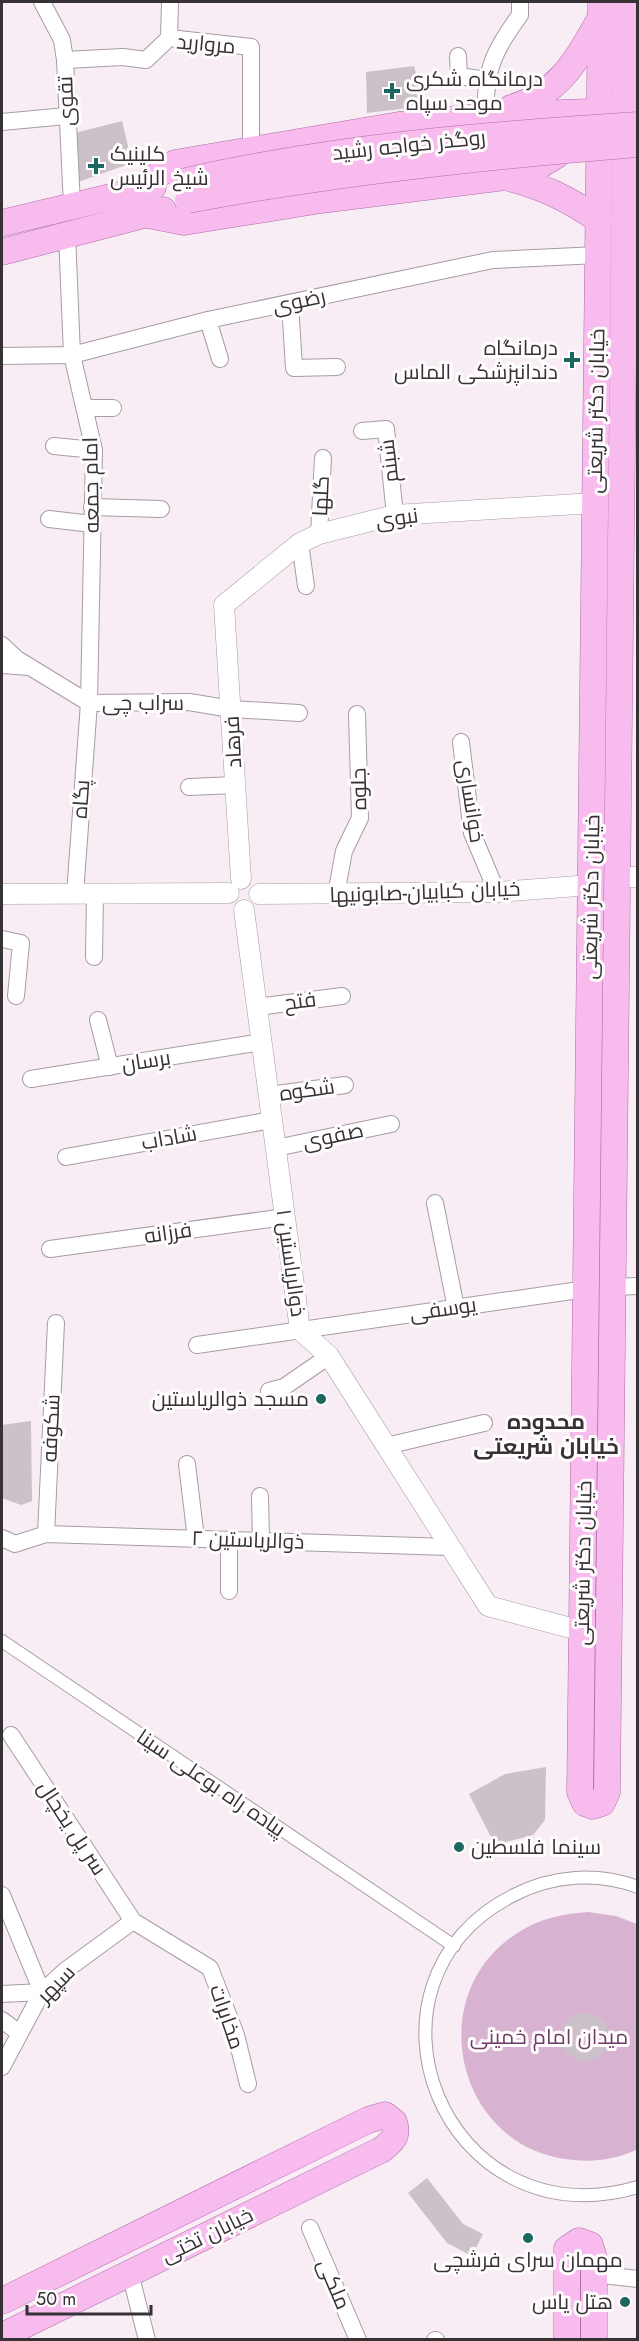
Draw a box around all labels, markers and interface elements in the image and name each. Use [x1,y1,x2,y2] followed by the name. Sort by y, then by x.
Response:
[175,26,237,62] street label: مروارید
[406,64,543,118] place label: درمانگاه شکری موحد سپاه
[50,75,82,127] street label: تقوی
[383,82,401,100] marker: درمانگاه شکری موحد سپاه
[331,122,487,168] street label: روگذر خواجه رشید
[110,139,209,193] place label: کلینیک شیخ الرئیس
[87,157,105,175] marker: کلینیک شیخ الرئیس
[270,281,328,321] street label: رضوی
[580,328,612,494] street label: خیابان دکتر شریعتی
[394,333,558,387] place label: درمانگاه دندانپزشکی الماس
[563,351,581,369] marker: درمانگاه دندانپزشکی الماس
[75,437,107,533] street label: امام جمعه
[371,438,407,484] street label: شبنم
[305,475,337,517] street label: گلها
[374,500,420,536] street label: نبوی
[102,688,184,718] street label: سراب چی
[217,715,249,769] street label: فرهاد
[450,757,492,845] street label: خوانساری
[344,767,374,811] street label: جلوه
[65,778,97,819] street label: پگاه
[575,814,607,980] street label: خیابان دکتر شریعتی
[329,874,521,910] street label: خیابان کبابیان-صابونیها
[282,984,318,1018] street label: فتح
[119,1042,173,1080] street label: برسان
[277,1071,337,1109] street label: شکوه
[300,1115,366,1157] street label: صفوی
[139,1118,199,1158] street label: شاداب
[269,1207,313,1319] street label: ذوالریاستین ۱
[142,1215,194,1251] street label: فرزانه
[408,1289,479,1329] street label: یوسفی
[152,1384,309,1414] place label: مسجد ذوالریاستین
[314,1392,328,1406] marker: مسجد ذوالریاستین
[34,1393,68,1463] street label: شکوفه
[473,1405,619,1462] district label: محدوده خیابان شریعتی
[567,1480,599,1646] street label: خیابان دکتر شریعتی
[191,1523,305,1557] street label: ذوالریاستین ۲
[131,1722,292,1844] street label: پیاده راه بوعلی سینا
[30,1775,114,1881] street label: سر پل یخچال
[471,1832,601,1862] place label: سینما فلسطین
[452,1840,466,1854] marker: سینما فلسطین
[29,1958,82,2011] street label: سپهر
[202,1981,252,2053] street label: مخابرات
[470,2022,628,2052] park label: میدان امام خمینی
[156,2200,258,2270] street label: خیابان تختی
[521,2231,535,2245] marker: مهمان سرای فرشچی
[433,2245,623,2275] place label: مهمان سرای فرشچی
[310,2254,358,2314] street label: ملکی
[27,2278,152,2316] scale bar
[36,2286,76,2312] text: 50 m
[532,2287,613,2317] place label: هتل یاس
[618,2295,632,2309] marker: هتل یاس

